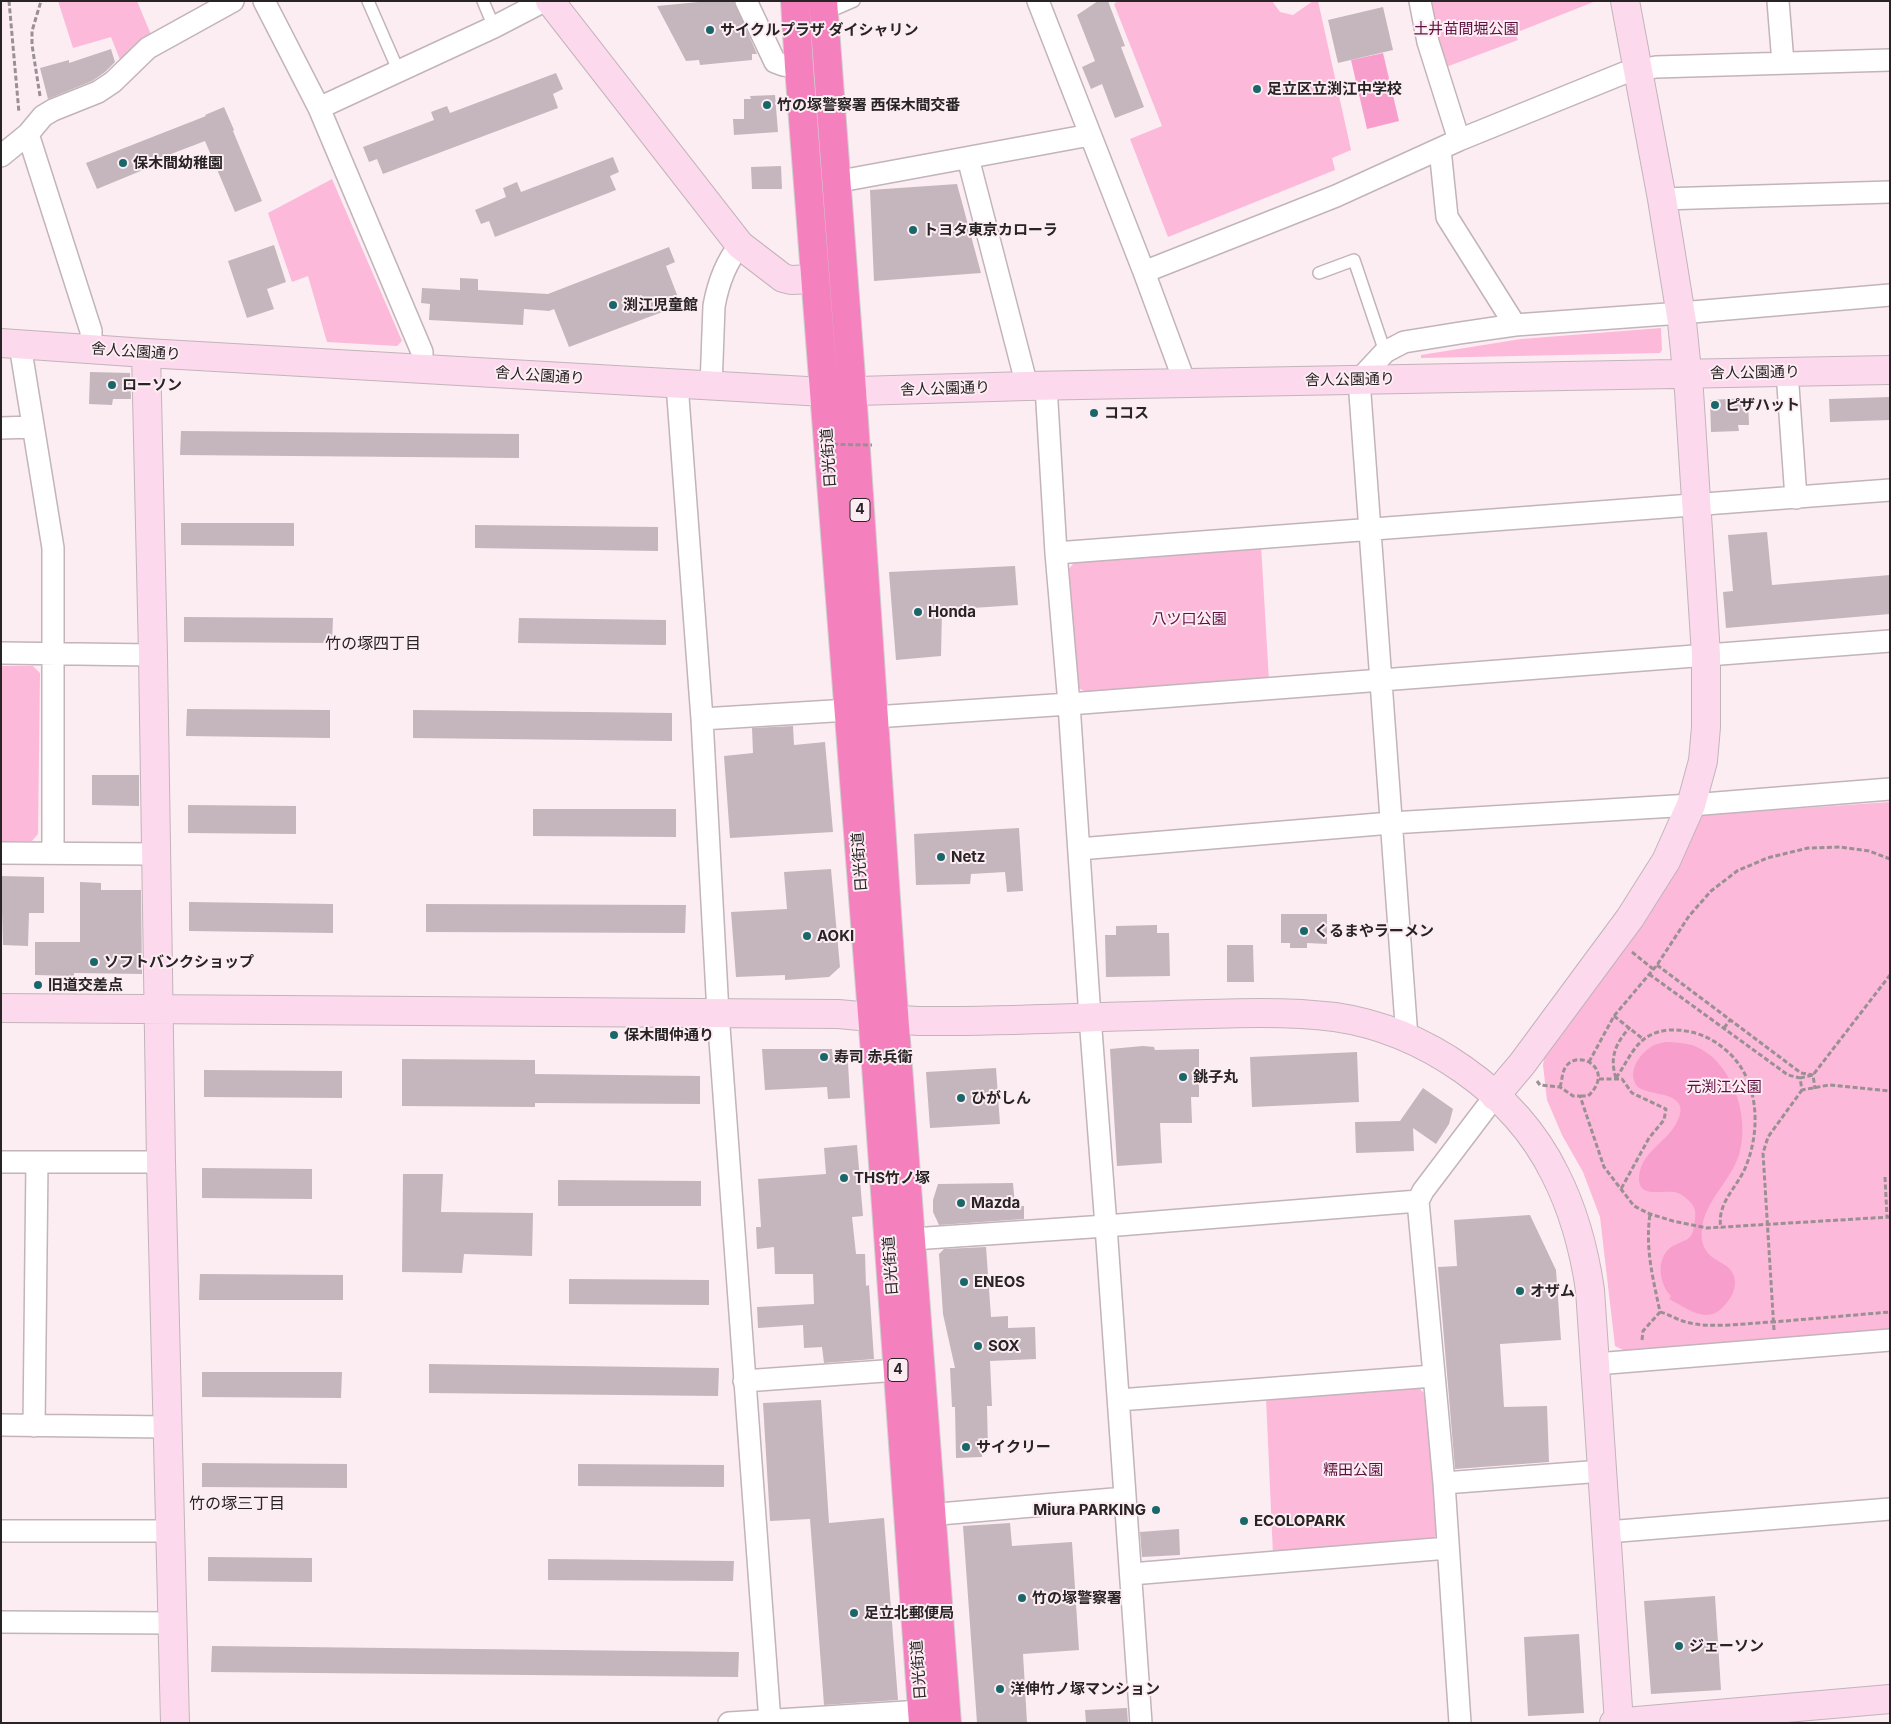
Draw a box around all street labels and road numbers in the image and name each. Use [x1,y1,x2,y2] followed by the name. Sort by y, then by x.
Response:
[90,340,182,364] street label: 舎人公園通り
[1710,363,1800,383] street label: 舎人公園通り
[494,364,586,388] street label: 舎人公園通り
[1305,370,1395,390] street label: 舎人公園通り
[900,378,990,400] street label: 舎人公園通り
[818,427,840,489] street label: 日光街道
[850,498,870,522] road number: 4
[849,831,871,893] street label: 日光街道
[880,1235,902,1297] street label: 日光街道
[888,1358,908,1382] road number: 4
[908,1639,930,1701] street label: 日光街道

